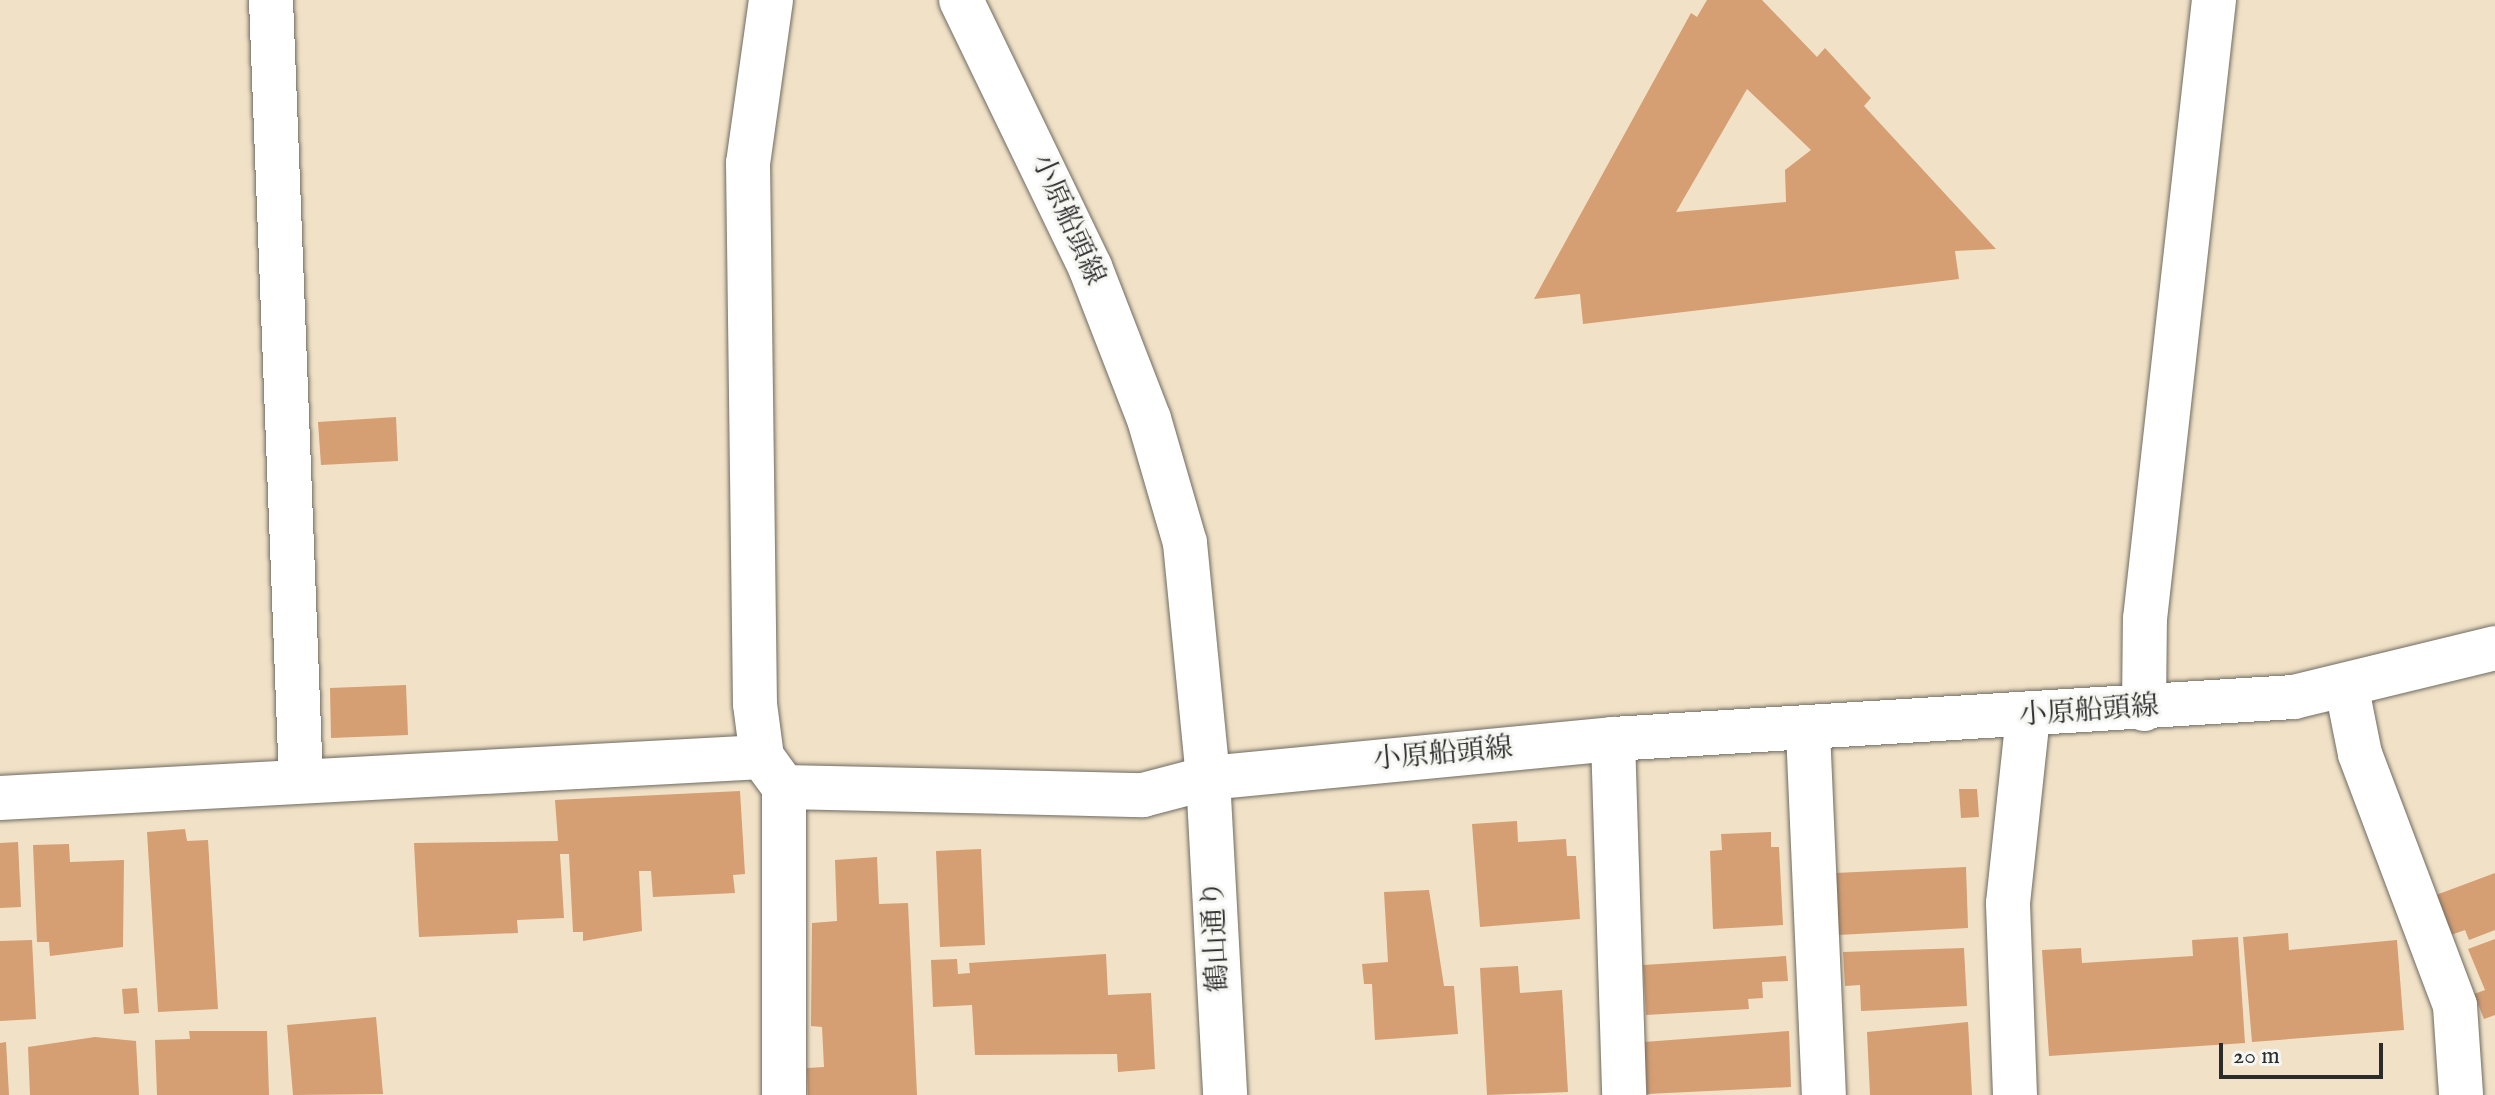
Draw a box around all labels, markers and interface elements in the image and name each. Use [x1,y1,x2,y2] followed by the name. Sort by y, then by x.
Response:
[1023,149,1111,291] street label: 小原船頭線
[2018,690,2160,734] street label: 小原船頭線
[1372,732,1514,778] street label: 小原船頭線
[1197,879,1237,993] street label: 鶴山通り
[2223,1027,2387,1077] scale bar
[2233,1041,2280,1072] text: 20 m

